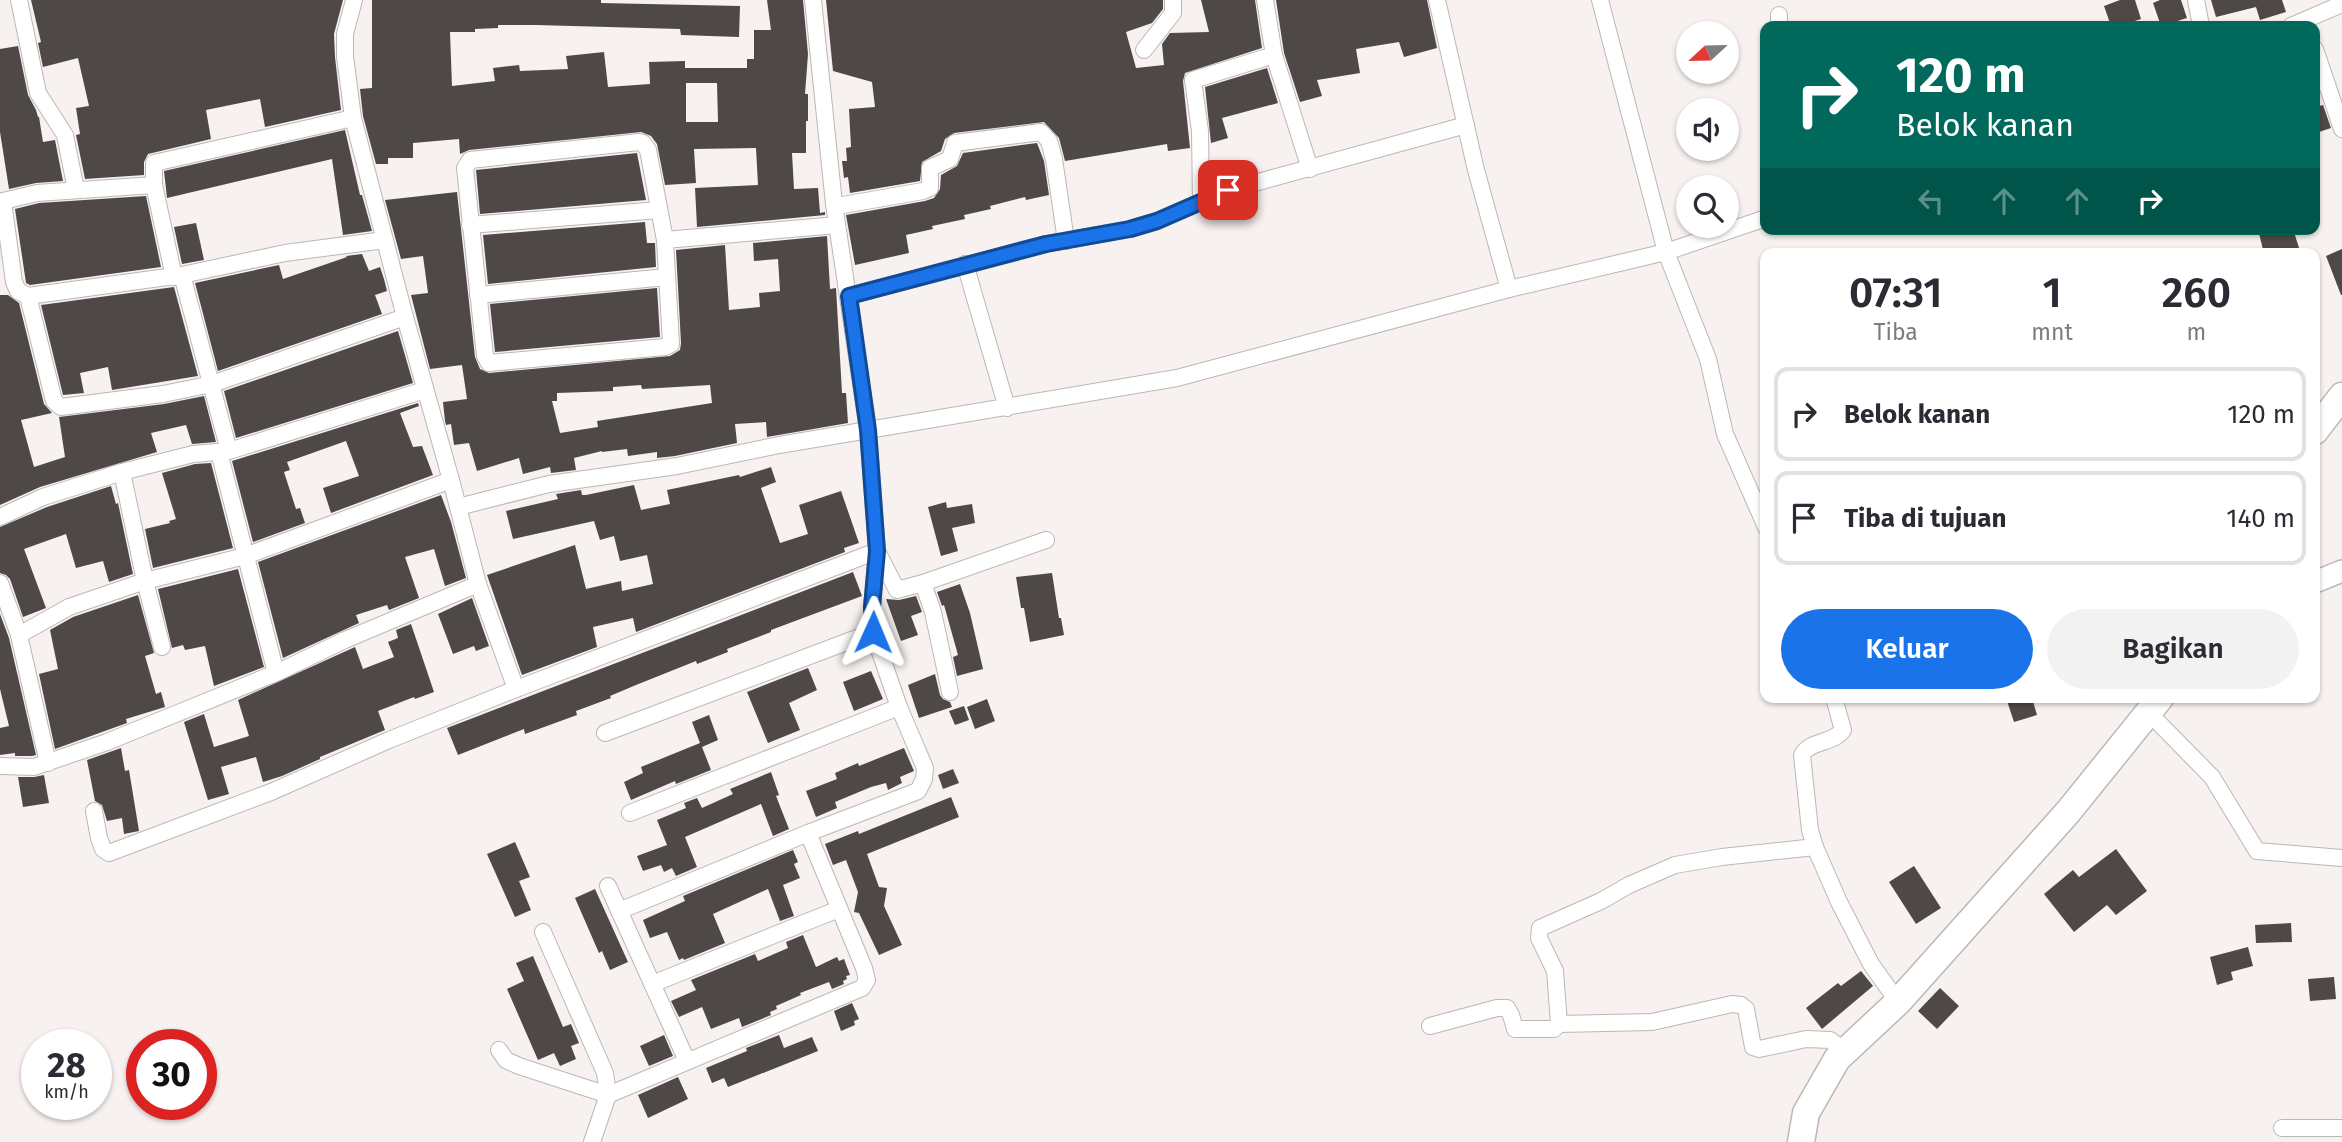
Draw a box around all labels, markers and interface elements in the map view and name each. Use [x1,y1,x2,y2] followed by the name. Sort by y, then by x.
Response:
[1676,21,1740,84] north arrow
[1676,21,1739,238] map controls
[1896,46,2026,105] text: 120 m
[1781,49,1872,140] icon: right
[1676,98,1739,161] button: sound
[1896,106,2074,144] text: Belok kanan
[1198,160,1258,220] pin
[1209,171,1247,209] icon: arrive
[1676,175,1739,238] button: search
[1912,182,1950,220] icon: left
[1985,182,2023,220] icon: ahead
[2058,182,2096,220] icon: ahead
[2131,182,2169,220] icon: right
[1849,268,1942,318] text: 07:31
[2043,268,2062,318] text: 1
[2162,268,2231,318] text: 260
[1874,318,1918,346] text: Tiba
[2031,318,2073,346] text: mnt
[2187,318,2206,346] text: m
[1785,395,1823,433] icon: right
[1844,399,1990,430] text: Belok kanan
[2227,399,2295,430] text: 120 m
[1785,499,1823,537] icon: arrive
[1844,503,2006,534] text: Tiba di tujuan
[2226,503,2295,534] text: 140 m
[836,595,910,669] position arrow
[1781,609,2033,689] button: Keluar
[2047,609,2299,689] button: Bagikan
[126,1029,217,1120] speed limit sign: 30
[47,1044,86,1086] text: 28
[44,1081,89,1103] text: km/h

